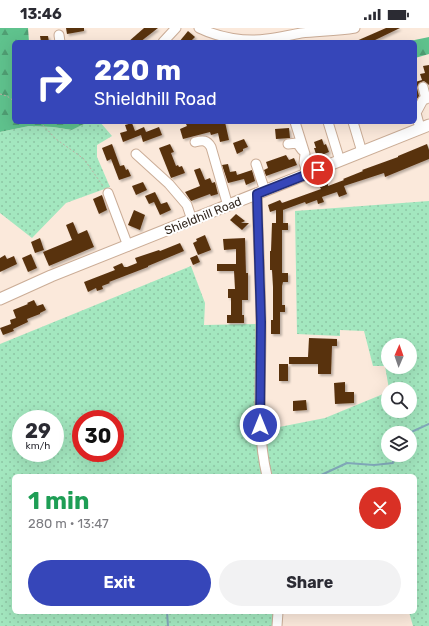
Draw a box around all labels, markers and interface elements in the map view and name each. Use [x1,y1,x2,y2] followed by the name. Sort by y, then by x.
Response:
[20,5,62,23] text: 13:46
[94,54,181,87] text: 220 m
[28,56,80,108] icon: right
[94,88,217,110] text: Shieldhill Road
[301,153,335,187] pin
[307,159,329,181] icon: arrive
[162,194,244,238] street label: Shieldhill Road
[381,338,417,374] north arrow
[381,338,417,462] map controls
[381,382,417,418] button: search
[239,404,281,446] position arrow
[72,410,124,462] speed limit sign: 30
[25,419,51,443] text: 29
[381,426,417,462] button: layers
[26,440,50,452] text: km/h
[28,487,89,515] text: 1 min
[359,487,401,529] button: close
[28,516,109,531] text: 280 m · 13:47
[28,560,211,606] button: Exit
[219,560,401,606] button: Share

